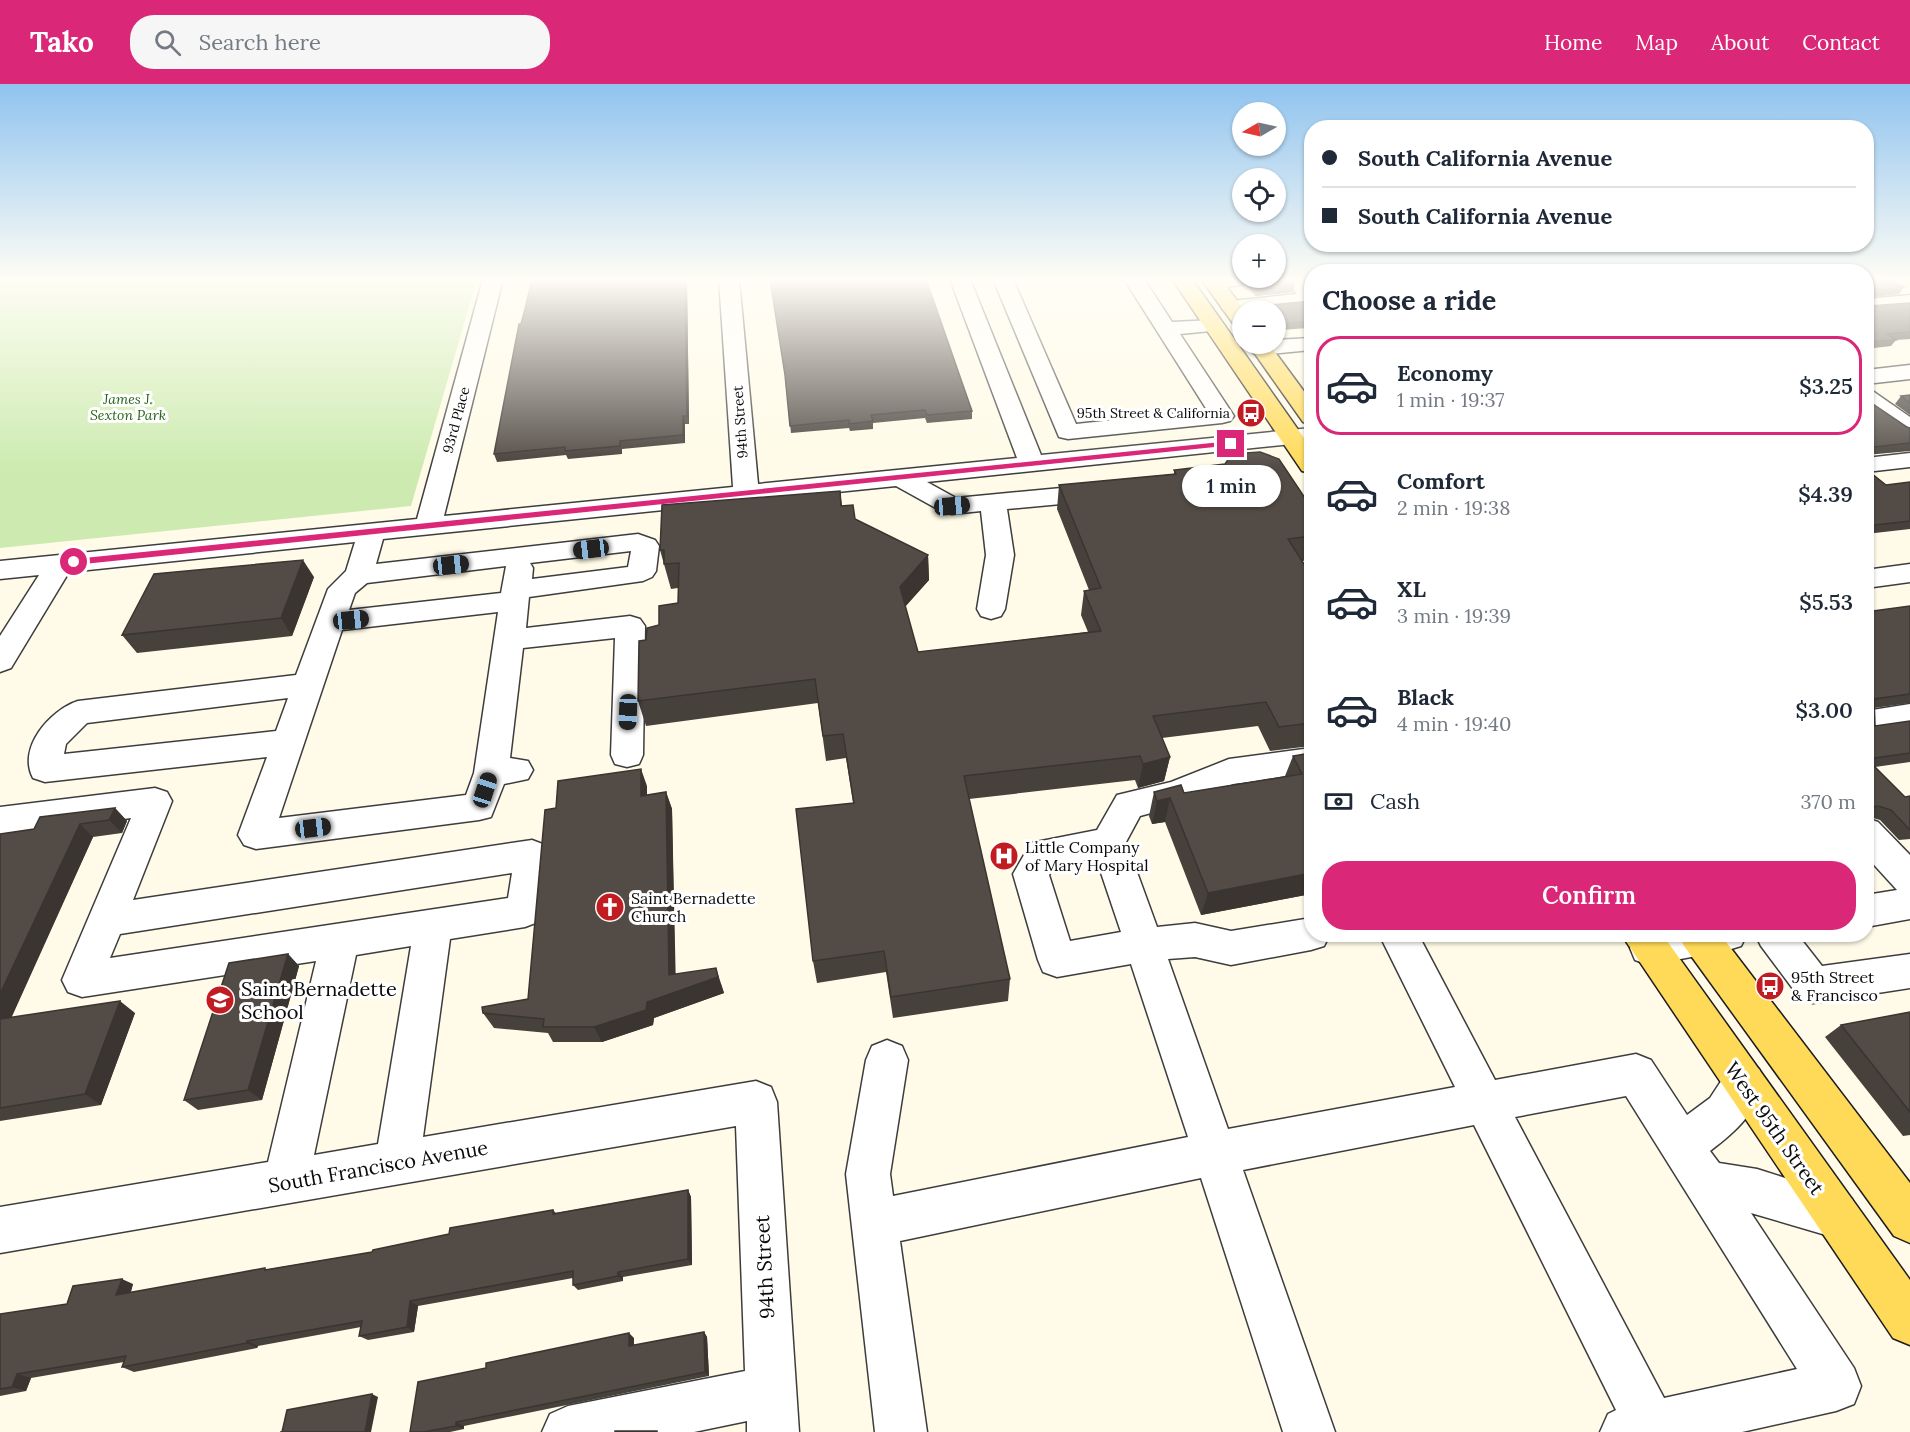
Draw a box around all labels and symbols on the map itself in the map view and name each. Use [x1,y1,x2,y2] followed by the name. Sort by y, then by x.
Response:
[1232,102,1286,156] north arrow
[438,384,474,455] street label: 93rd Place
[728,384,752,459] street label: 94th Street
[90,390,166,424] park label: James J. Sexton Park
[1235,397,1267,429] bus stop icon: 95th Street & California
[1077,404,1230,422] place label: 95th Street & California
[1217,430,1244,457] route end
[1182,465,1280,507] callout: 1 min
[933,495,971,517] car
[572,538,610,560] car
[60,548,87,575] route start
[432,554,470,576] car
[332,609,370,631] car
[618,694,638,730] car
[471,770,499,810] car
[294,817,332,839] car
[1025,837,1149,875] place label: Little Company of Mary Hospital
[988,840,1020,872] hospital icon: Little Company of Mary Hospital
[631,888,756,926] place label: Saint Bernadette Church
[594,891,626,923] church icon: Saint Bernadette Church
[1791,967,1878,1005] place label: 95th Street & Francisco
[1754,970,1786,1002] bus stop icon: 95th Street & Francisco
[241,976,397,1024] place label: Saint Bernadette School
[204,984,236,1016] school or university icon: Saint Bernadette School
[1720,1057,1830,1199] street label: West 95th Street
[266,1134,490,1198] street label: South Francisco Avenue
[749,1214,779,1320] street label: 94th Street

